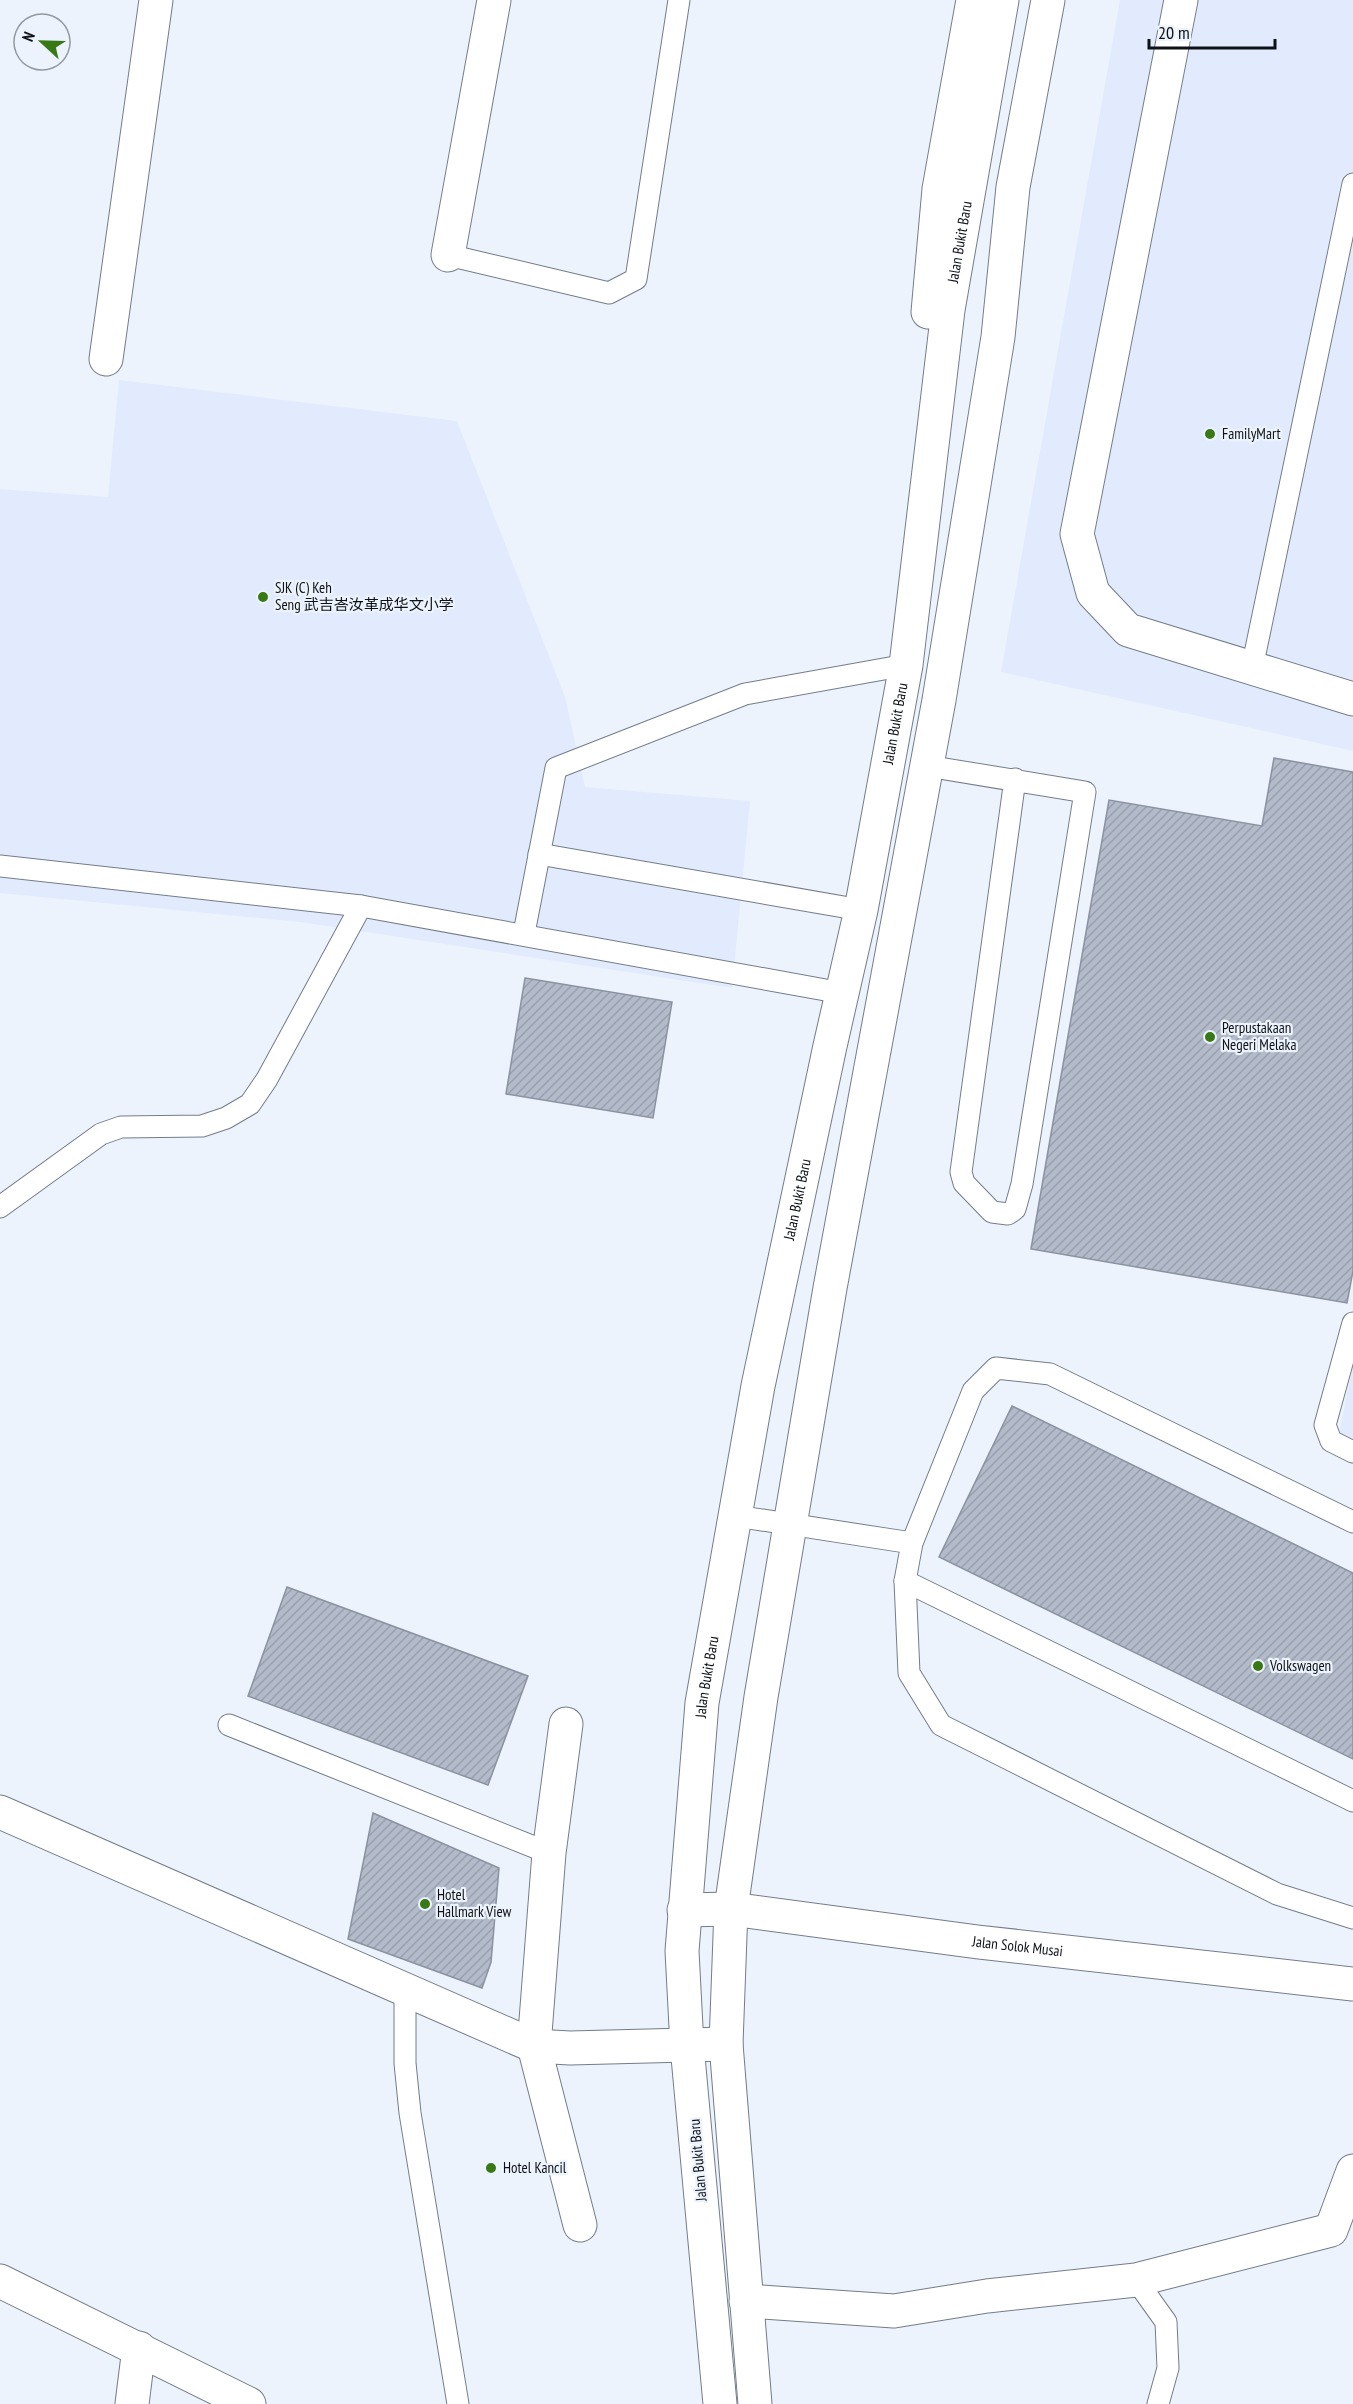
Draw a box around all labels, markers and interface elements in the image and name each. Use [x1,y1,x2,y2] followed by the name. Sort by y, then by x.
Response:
[12,12,72,72] north arrow
[1149,12,1275,50] scale bar
[1158,21,1190,44] text: 20 m
[17,29,39,44] text: N
[943,200,976,285] street label: Jalan Bukit Baru
[1222,424,1281,443] place label: FamilyMart
[1203,427,1217,441] marker: FamilyMart
[275,578,454,614] place label: SJK (C) Keh Seng 武吉峇汝革成华文小学
[256,590,270,604] marker: SJK (C) Keh Seng 武吉峇汝革成华文小学
[878,681,912,767] street label: Jalan Bukit Baru
[1222,1018,1296,1054] place label: Perpustakaan Negeri Melaka
[1203,1030,1217,1044] marker: Perpustakaan Negeri Melaka
[779,1157,815,1243] street label: Jalan Bukit Baru
[691,1634,723,1719] street label: Jalan Bukit Baru
[1269,1656,1331,1675] place label: Volkswagen
[1251,1659,1265,1673] marker: Volkswagen
[437,1885,511,1921] place label: Hotel Hallmark View
[418,1897,432,1911] marker: Hotel Hallmark View
[970,1931,1064,1960] street label: Jalan Solok Musai
[684,2118,711,2203] street label: Jalan Bukit Baru
[503,2158,567,2177] place label: Hotel Kancil
[484,2161,498,2175] marker: Hotel Kancil

